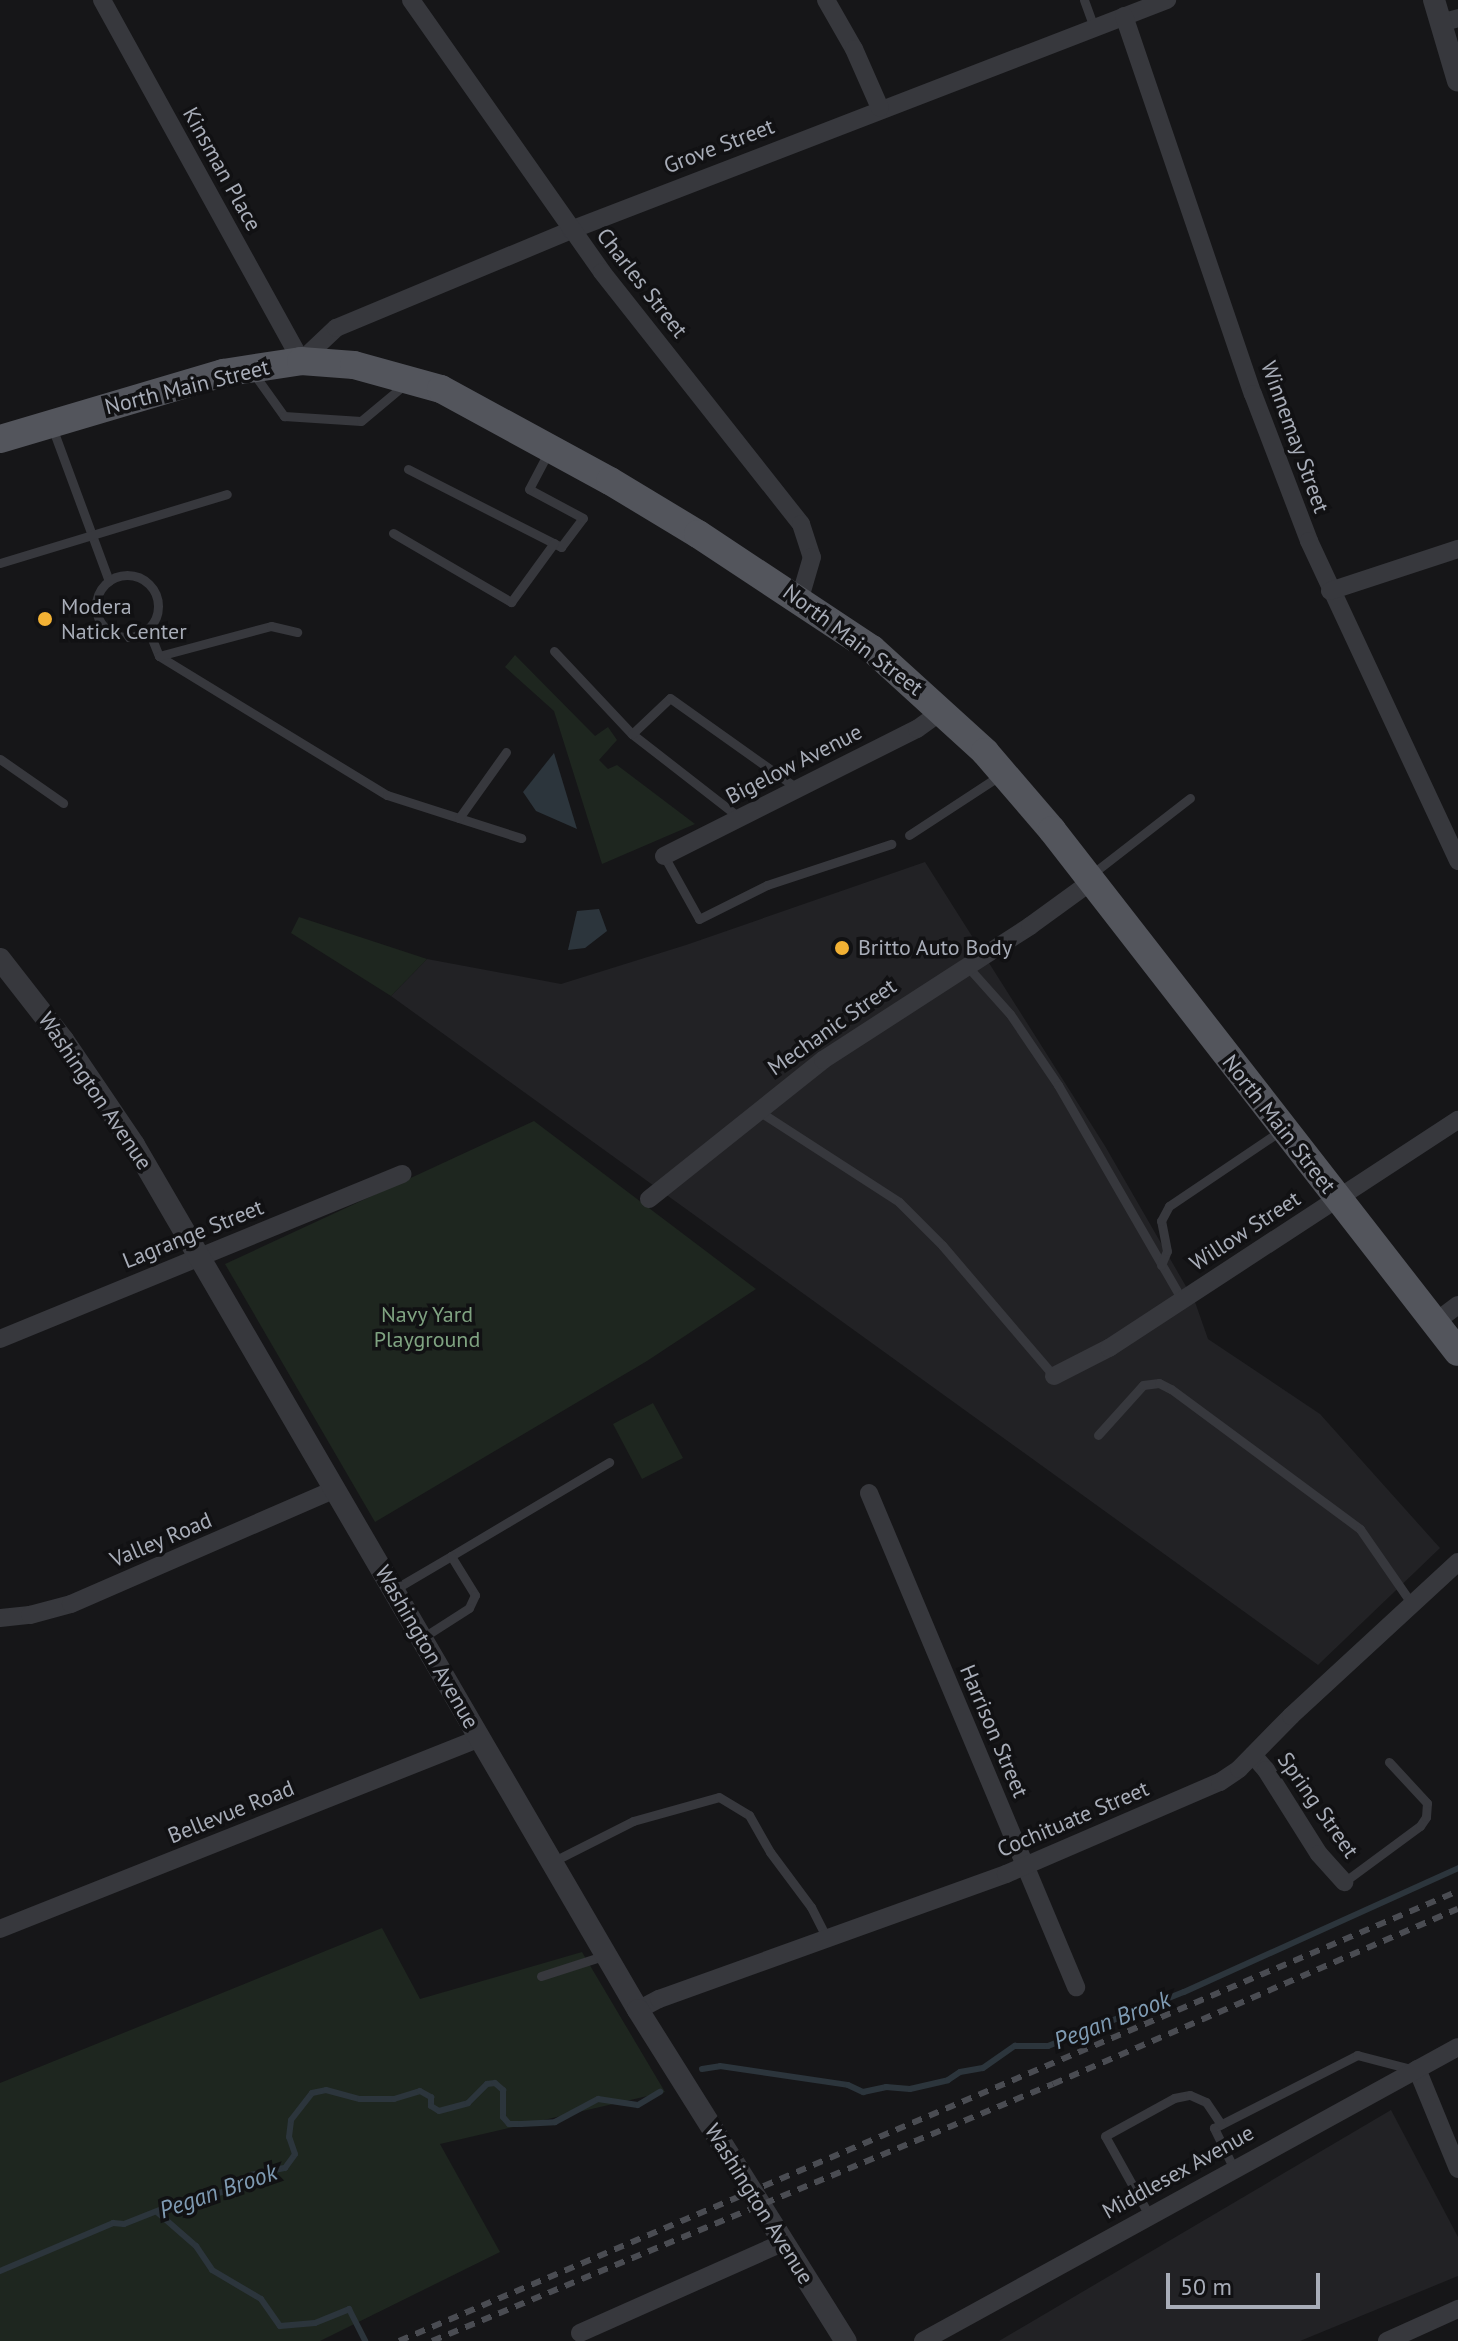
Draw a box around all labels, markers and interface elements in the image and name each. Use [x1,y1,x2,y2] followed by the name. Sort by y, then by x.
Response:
[177,102,267,236] street label: Kinsman Place
[660,113,778,179] street label: Grove Street
[591,223,693,343] street label: Charles Street
[102,354,272,420] street label: North Main Street
[1255,357,1335,517] street label: Winnemay Street
[778,579,928,701] street label: North Main Street
[61,593,187,644] place label: Modera Natick Center
[36,610,54,628] marker: Modera Natick Center
[721,718,867,810] street label: Bigelow Avenue
[858,935,1013,961] place label: Britto Auto Body
[833,939,851,957] marker: Britto Auto Body
[763,973,901,1081] street label: Mechanic Street
[32,1007,158,1175] street label: Washington Avenue
[1217,1050,1341,1198] street label: North Main Street
[1185,1185,1305,1277] street label: Willow Street
[119,1194,267,1274] street label: Lagrange Street
[374,1301,480,1352] park label: Navy Yard Playground
[106,1507,216,1573] street label: Valley Road
[369,1560,485,1734] street label: Washington Avenue
[954,1661,1034,1801] street label: Harrison Street
[1272,1747,1364,1863] street label: Spring Street
[164,1775,298,1849] street label: Bellevue Road
[993,1775,1153,1863] street label: Cochituate Street
[1050,1985,1174,2055] water label: Pegan Brook
[699,2119,819,2289] street label: Washington Avenue
[1097,2119,1259,2225] street label: Middlesex Avenue
[155,2157,281,2225] water label: Pegan Brook
[1170,2257,1324,2307] scale bar
[1180,2271,1232,2302] text: 50 m

